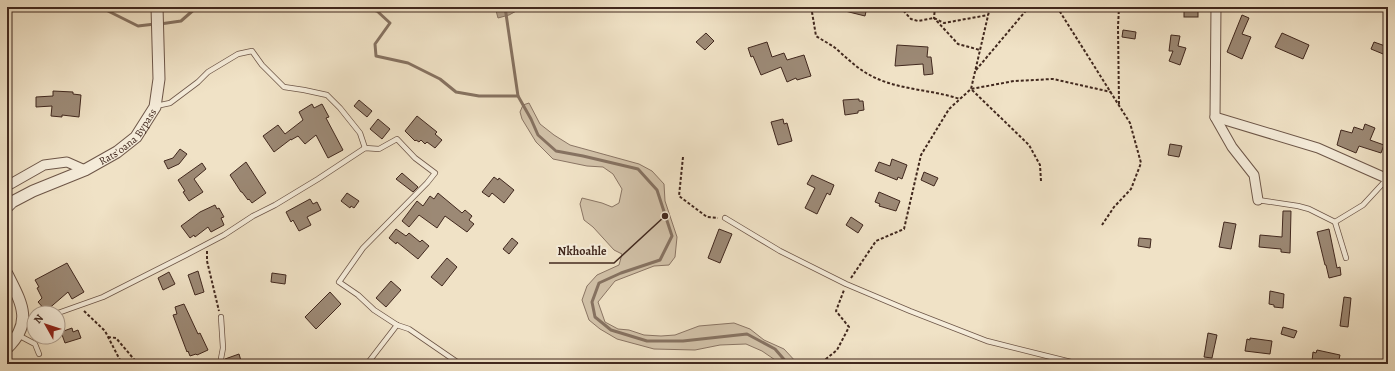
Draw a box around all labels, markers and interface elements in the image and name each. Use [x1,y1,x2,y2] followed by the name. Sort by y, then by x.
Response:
[96,106,160,169] street label: Rats'oana Bypass
[549,239,614,263] callout: Nkhoahle
[558,243,607,259] text: Nkhoahle
[26,305,66,345] north arrow
[30,311,47,327] text: N

